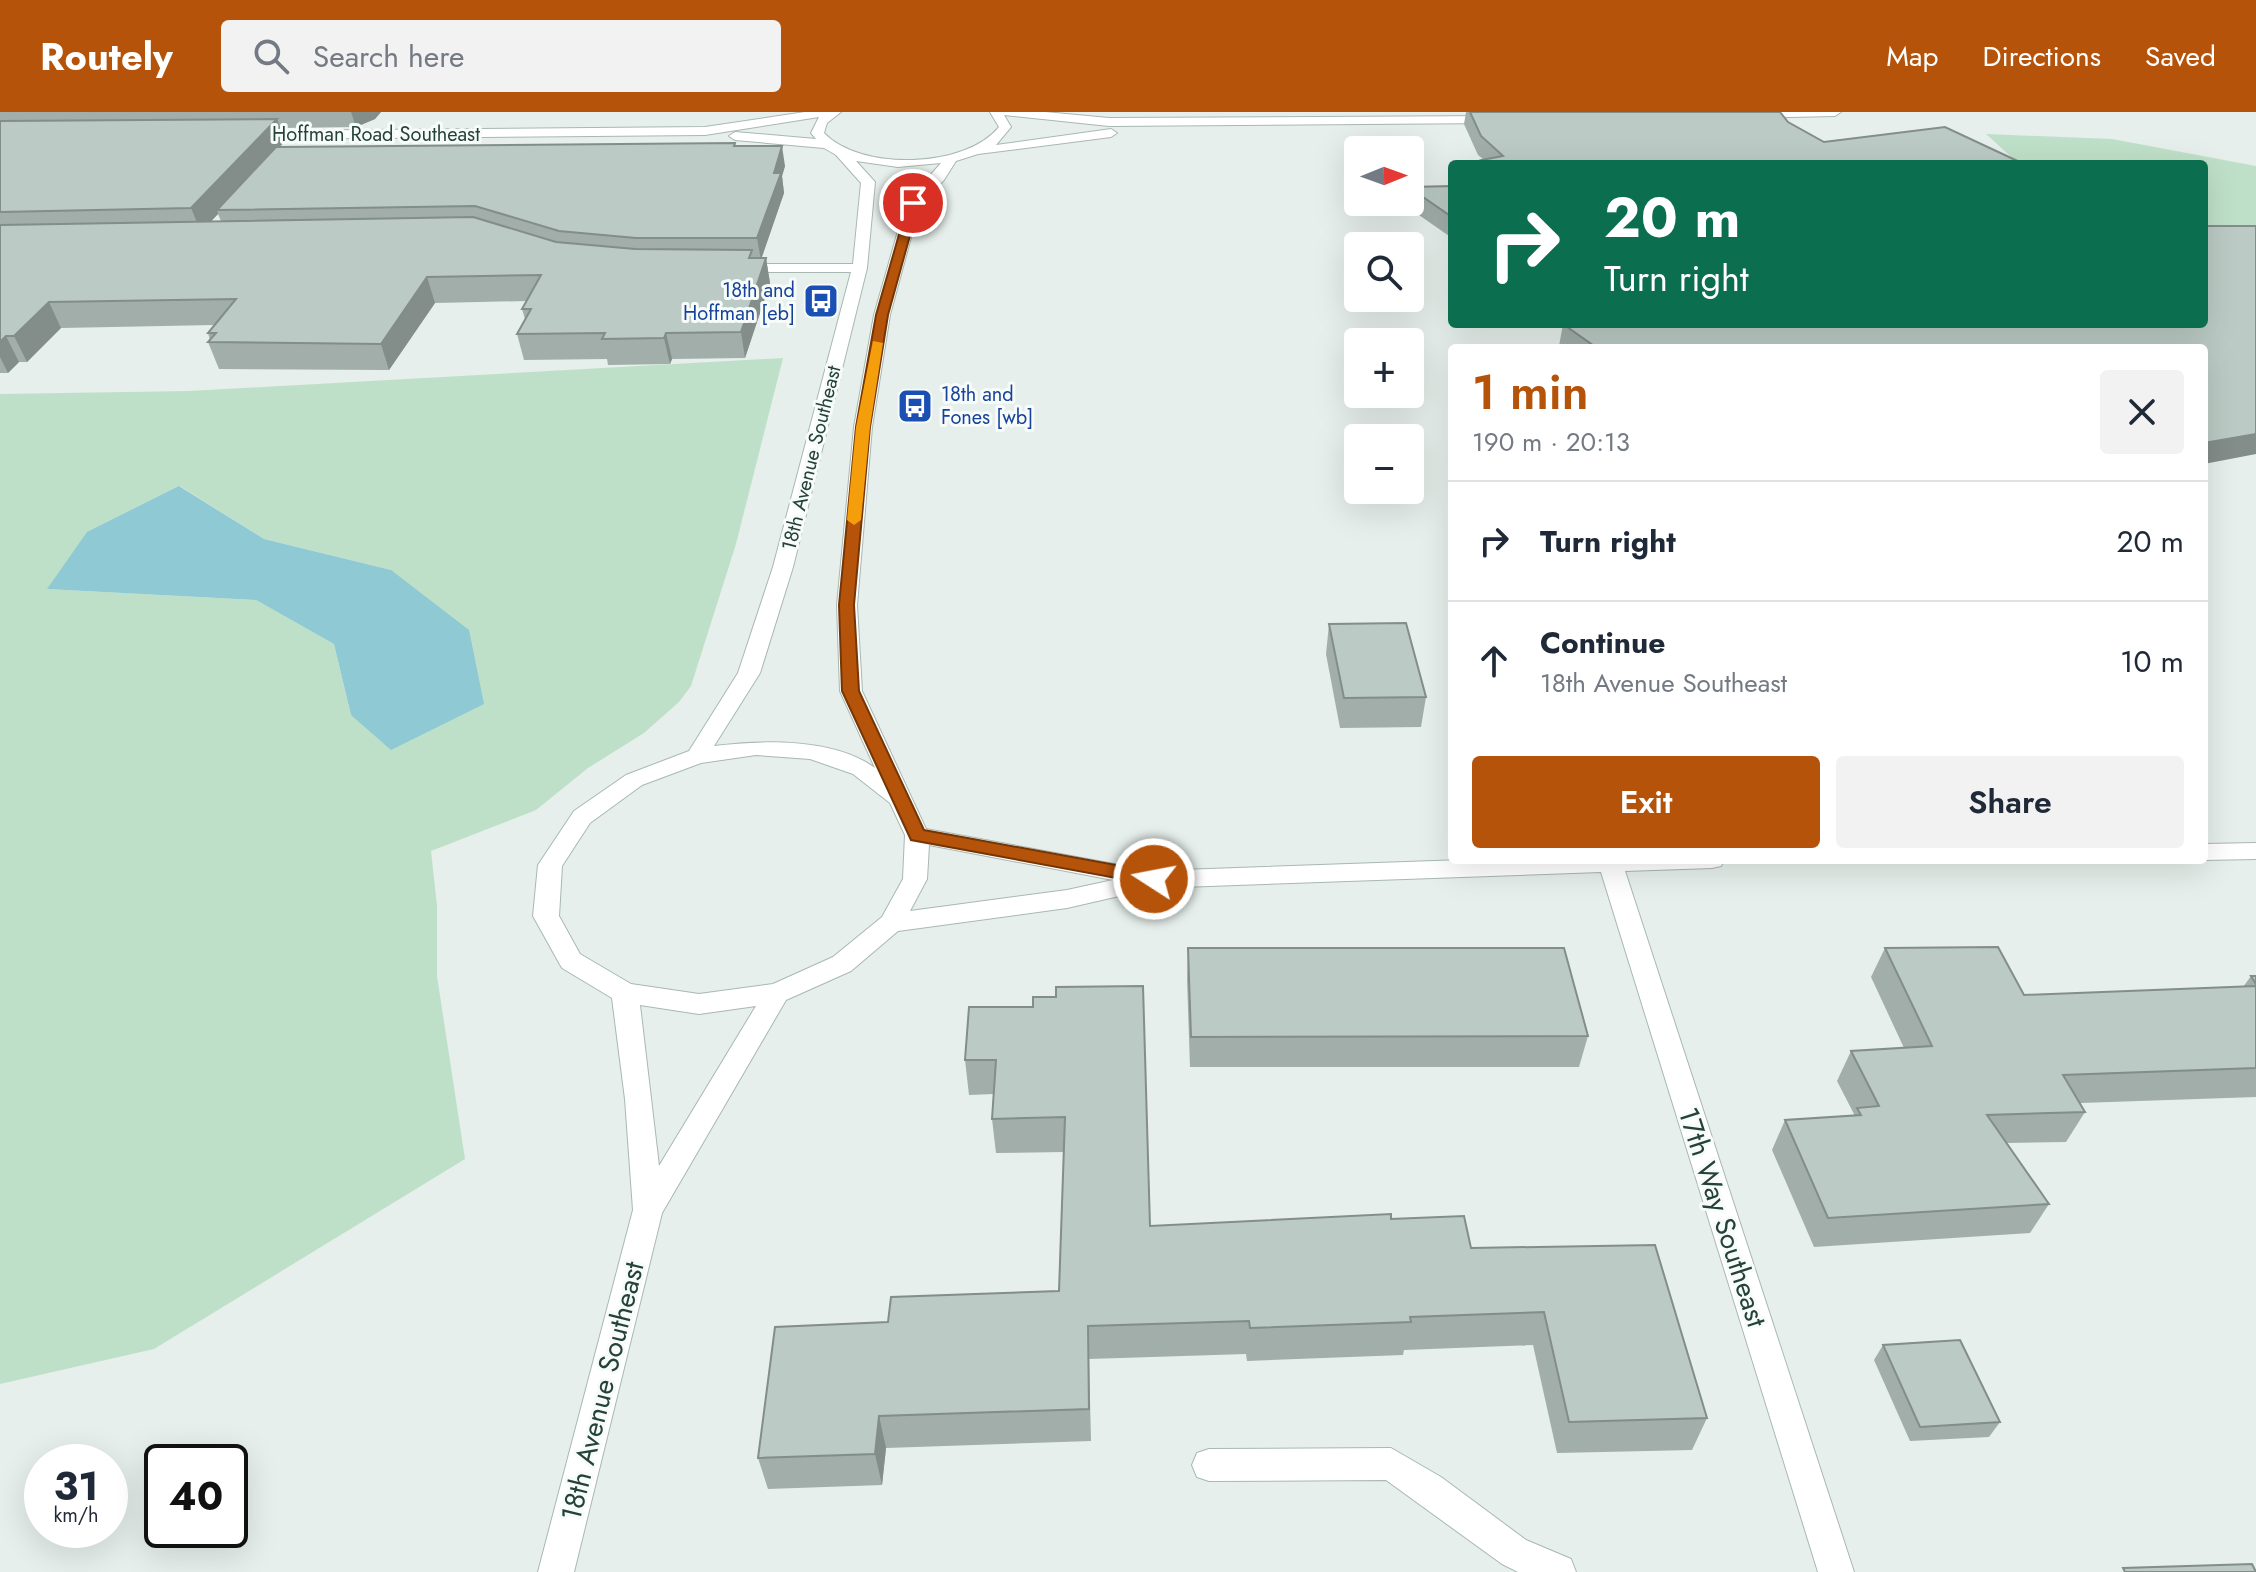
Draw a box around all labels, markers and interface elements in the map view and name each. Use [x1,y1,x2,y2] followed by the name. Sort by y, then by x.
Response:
[221,20,781,92] search box
[40,29,173,84] text: Routely
[249,34,293,78] icon: search
[313,35,465,78] text: Search here
[1886,36,1938,77] text: Map
[1982,36,2101,77] text: Directions
[2145,36,2216,77] text: Saved
[272,120,480,149] street label: Hoffman Road Southeast
[1344,136,1424,216] north arrow
[1344,136,1424,504] map controls
[879,169,947,237] pin
[1604,177,1741,258] text: 20 m
[891,181,935,225] icon: arrive
[1472,192,1576,296] icon: right
[1344,232,1424,312] button: search
[1604,252,1749,304] text: Turn right
[683,276,795,328] place label: 18th and Hoffman [eb]
[802,282,840,320] bus stop icon: 18th and Hoffman [eb]
[1344,328,1424,408] button: +
[1472,358,1589,427] text: 1 min
[774,362,849,554] street label: 18th Avenue Southeast
[2100,370,2184,454] button: close
[941,380,1033,432] place label: 18th and Fones [wb]
[896,387,934,425] bus stop icon: 18th and Fones [wb]
[1472,423,1630,461] text: 190 m · 20:13
[1344,424,1424,504] button: −
[1472,519,1516,563] icon: right
[1540,520,1676,563] text: Turn right
[2117,520,2184,563] text: 20 m
[1540,621,1666,664] text: Continue
[1472,639,1516,683] icon: ahead
[2120,640,2184,683] text: 10 m
[1540,664,1787,702] text: 18th Avenue Southeast
[1472,756,1820,848] button: Exit
[1836,756,2184,848] button: Share
[1112,837,1196,921] position arrow
[1668,1102,1777,1333] street label: 17th Way Southeast
[550,1257,655,1525] street label: 18th Avenue Southeast
[144,1444,248,1548] speed limit sign: 40
[53,1457,99,1515] text: 31
[53,1501,99,1530] text: km/h

